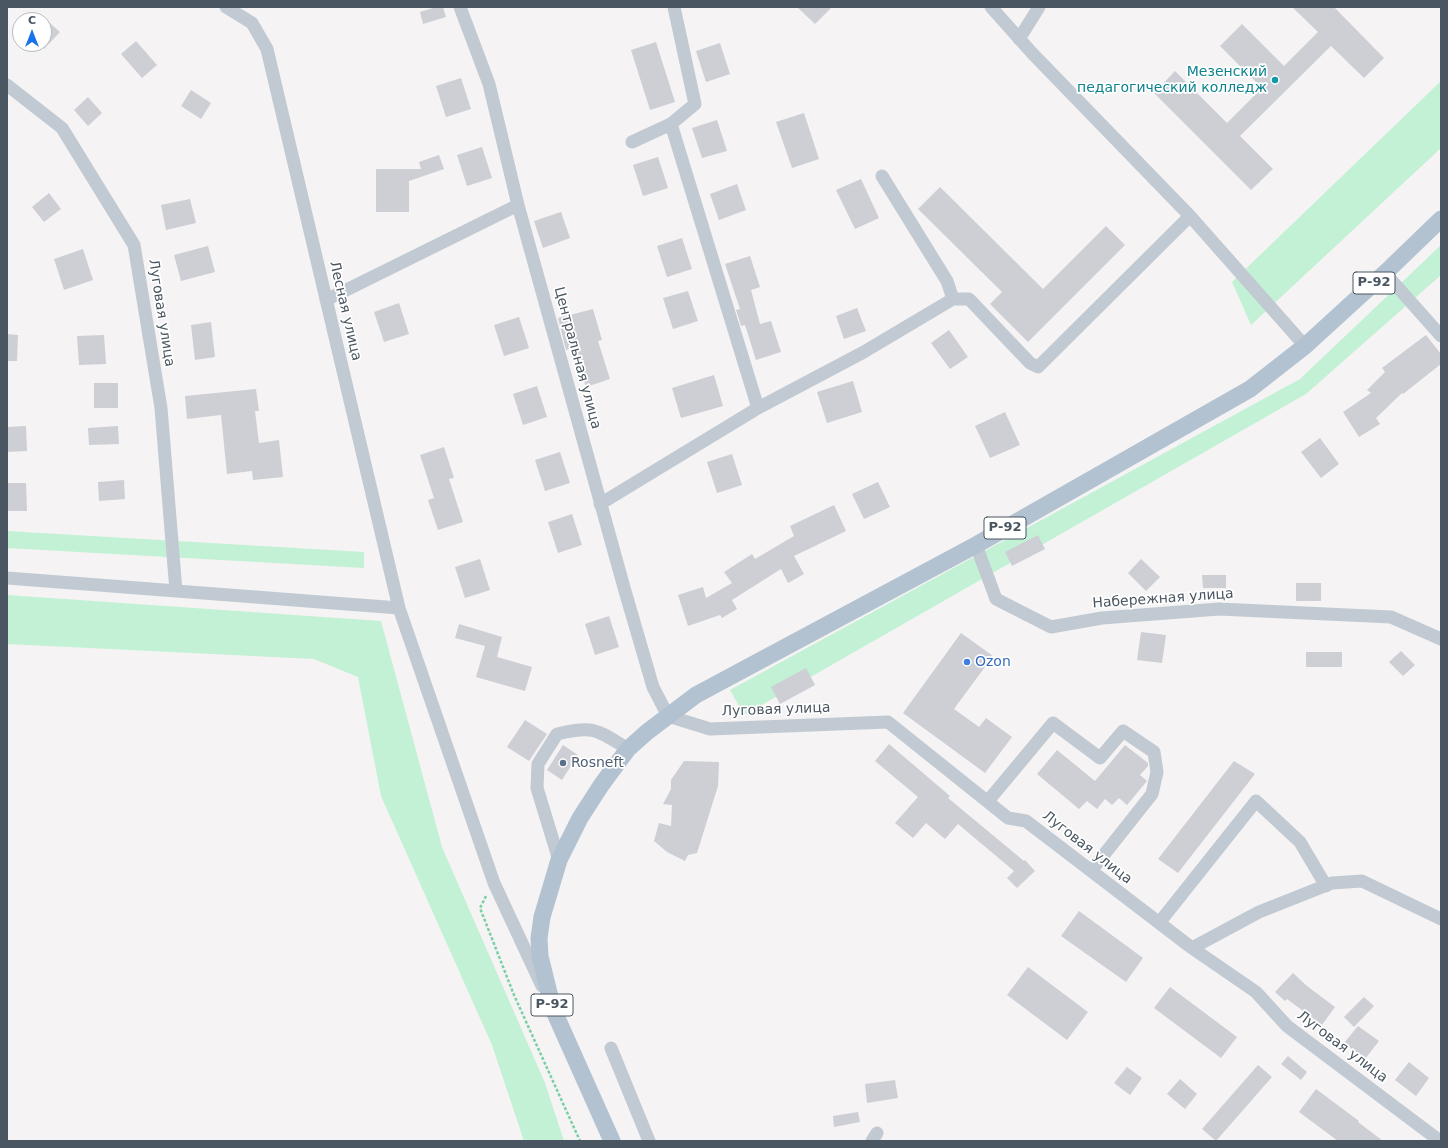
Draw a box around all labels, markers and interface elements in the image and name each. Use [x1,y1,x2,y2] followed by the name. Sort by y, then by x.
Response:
[12,12,52,52] north arrow
[28,14,36,27] text: С
[1077,64,1267,96] place label: Мезенский педагогический колледж
[1270,75,1280,85] marker: Мезенский педагогический колледж
[144,258,178,368] street label: Луговая улица
[325,259,365,363] street label: Лесная улица
[1353,272,1395,294] road number: Р-92
[550,285,604,431] street label: Центральная улица
[984,517,1026,539] road number: Р-92
[1092,586,1234,612] street label: Набережная улица
[975,654,1011,670] place label: Ozon
[962,657,972,667] marker: Ozon
[721,700,831,720] street label: Луговая улица
[571,755,624,771] place label: Rosneft
[558,758,568,768] marker: Rosneft
[1039,808,1135,888] street label: Луговая улица
[531,994,573,1016] road number: Р-92
[1293,1008,1391,1086] street label: Луговая улица

